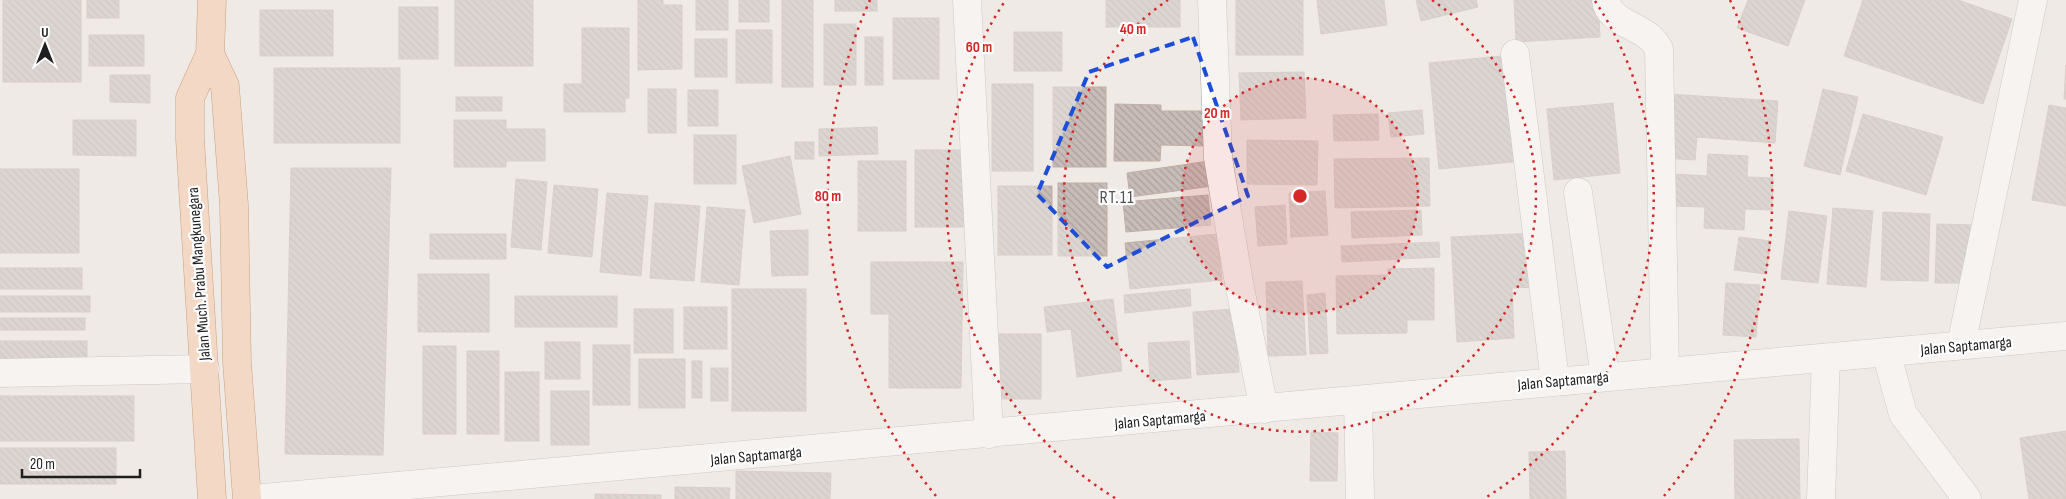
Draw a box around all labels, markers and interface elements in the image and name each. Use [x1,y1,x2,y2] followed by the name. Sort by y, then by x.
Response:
[20,20,70,70] north arrow
[1120,20,1146,39] text: 40 m
[41,24,49,41] text: U
[966,38,992,57] text: 60 m
[1204,104,1230,123] text: 20 m
[184,186,215,362] street label: Jalan Much. Prabu Mangkunegara
[815,187,841,206] text: 80 m
[1099,187,1135,208] district label: RT.11
[1291,187,1309,205] centre of rings
[1919,333,2013,360] street label: Jalan Saptamarga
[1516,368,1610,395] street label: Jalan Saptamarga
[1113,407,1207,434] street label: Jalan Saptamarga
[709,443,803,470] street label: Jalan Saptamarga
[22,446,140,478] scale bar
[30,455,55,474] text: 20 m

